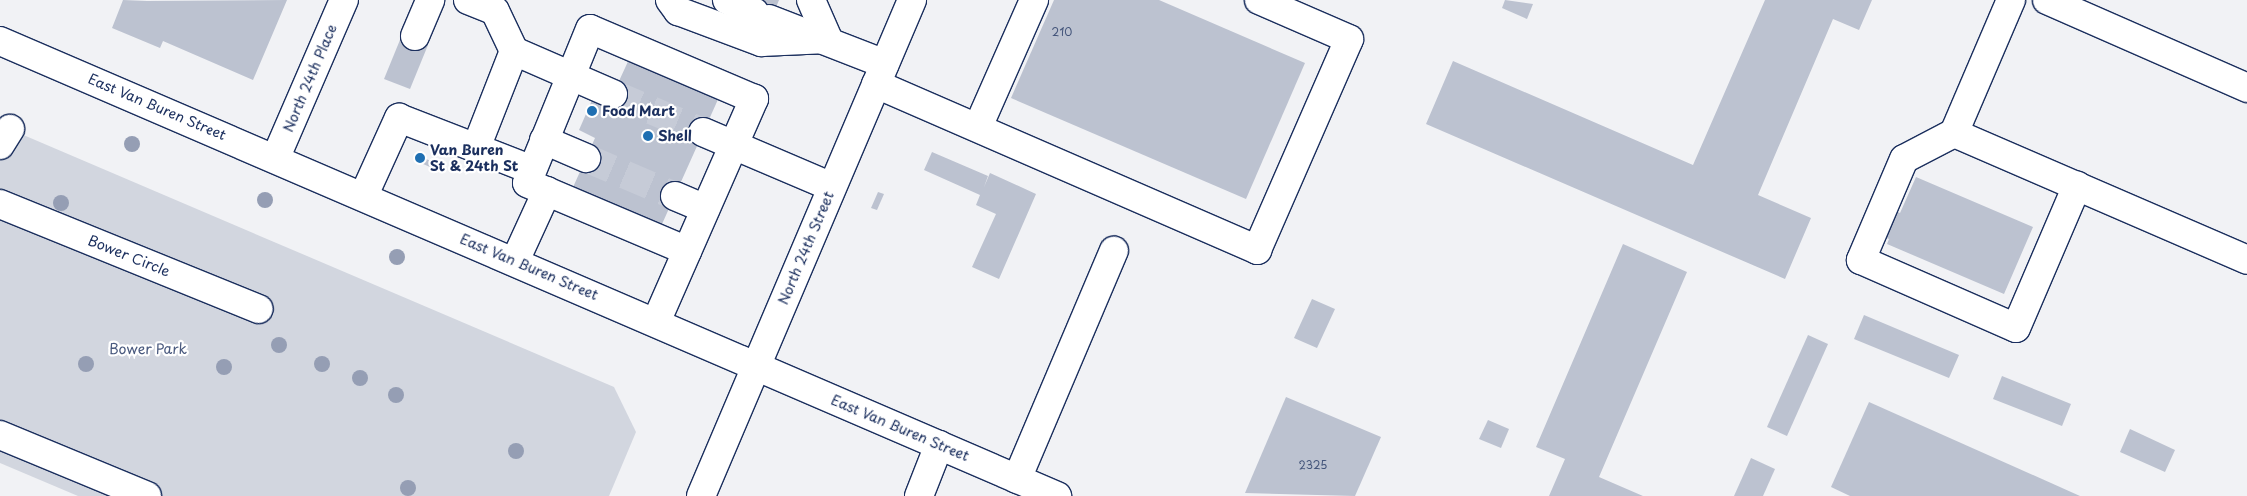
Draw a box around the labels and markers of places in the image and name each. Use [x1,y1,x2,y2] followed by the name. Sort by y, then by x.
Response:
[602,103,676,119] place label: Food Mart
[586,105,598,117] marker: Food Mart
[658,128,692,144] place label: Shell
[642,130,654,142] marker: Shell
[430,142,519,174] place label: Van Buren St & 24th St
[414,152,426,164] marker: Van Buren St & 24th St

